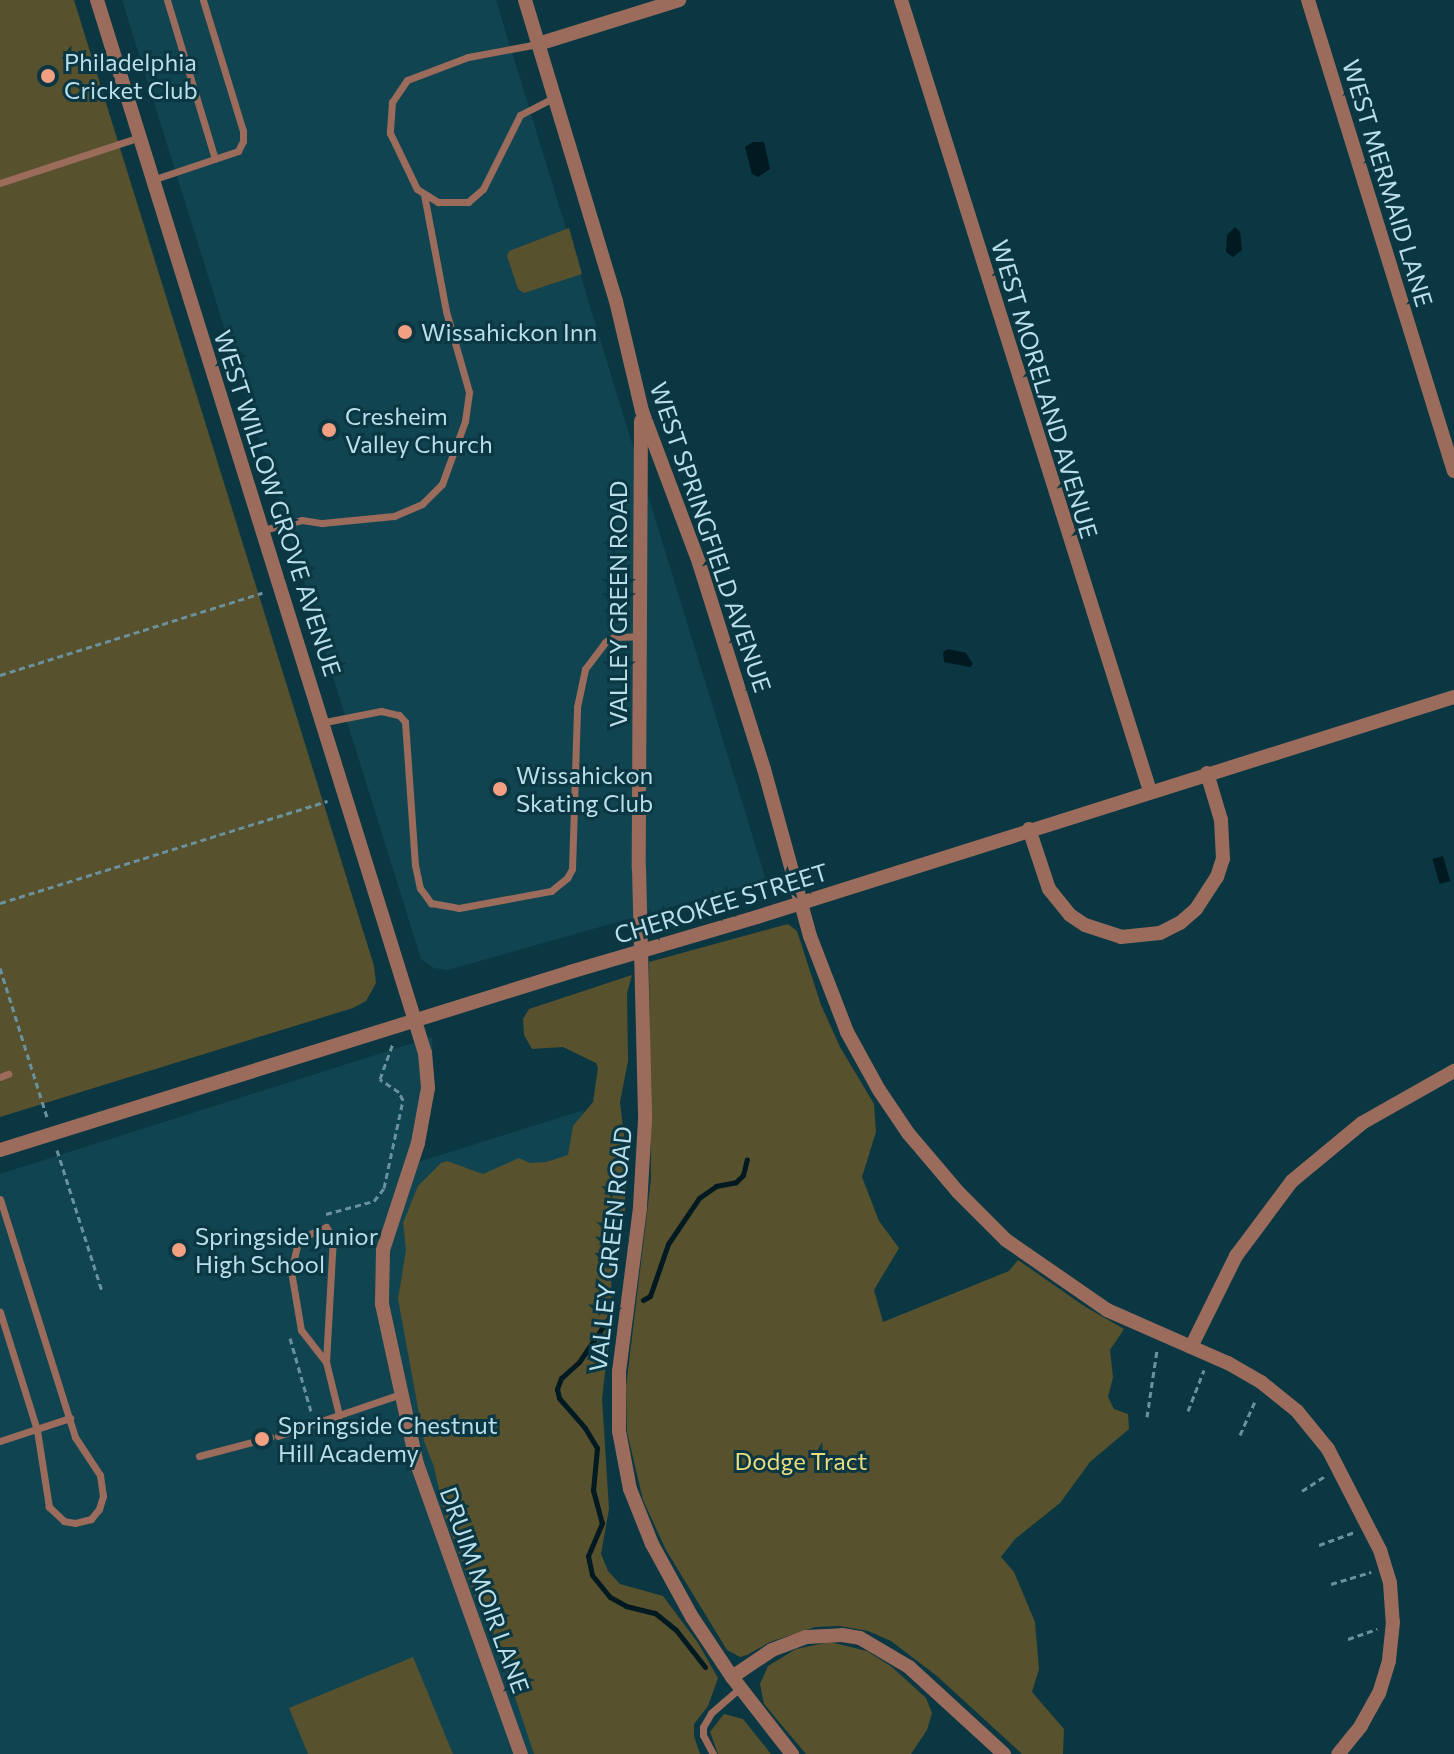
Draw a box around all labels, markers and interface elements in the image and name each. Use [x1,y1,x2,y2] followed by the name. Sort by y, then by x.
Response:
[64,48,198,104] place label: Philadelphia Cricket Club
[1337,56,1439,310] street label: WEST MERMAID LANE
[39,67,57,85] marker: Philadelphia Cricket Club
[986,236,1104,542] street label: WEST MORELAND AVENUE
[421,318,597,346] place label: Wissahickon Inn
[396,323,414,341] marker: Wissahickon Inn
[208,326,348,680] street label: WEST WILLOW GROVE AVENUE
[644,378,778,696] street label: WEST SPRINGFIELD AVENUE
[345,402,493,458] place label: Cresheim Valley Church
[320,421,338,439] marker: Cresheim Valley Church
[604,481,632,727] street label: VALLEY GREEN ROAD
[516,761,653,817] place label: Wissahickon Skating Club
[491,780,509,798] marker: Wissahickon Skating Club
[611,857,831,949] street label: CHEROKEE STREET
[583,1125,637,1373] street label: VALLEY GREEN ROAD
[195,1222,378,1278] place label: Springside Junior High School
[170,1241,188,1259] marker: Springside Junior High School
[278,1411,498,1467] place label: Springside Chestnut Hill Academy
[253,1430,271,1448] marker: Springside Chestnut Hill Academy
[735,1447,867,1475] park label: Dodge Tract
[434,1483,536,1697] street label: DRUIM MOIR LANE

